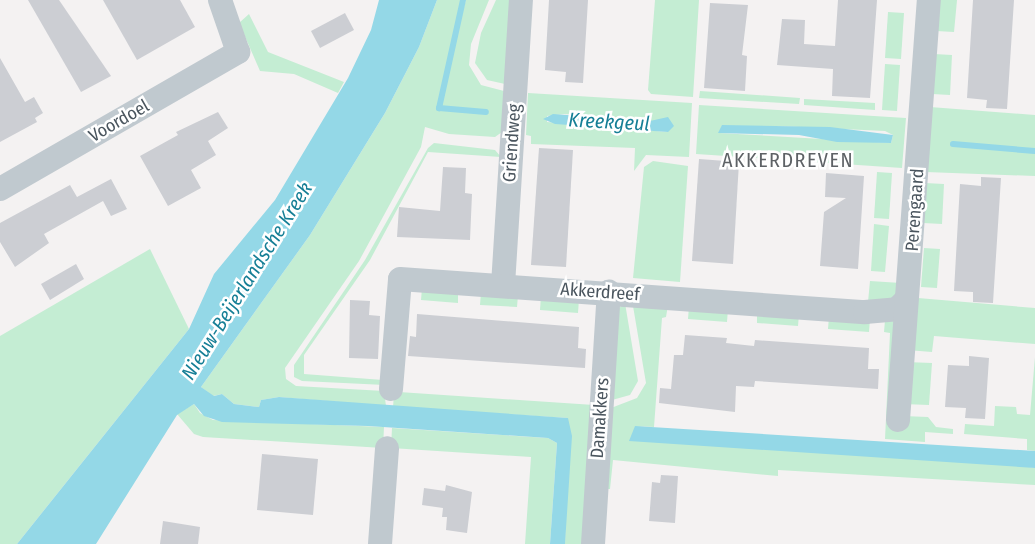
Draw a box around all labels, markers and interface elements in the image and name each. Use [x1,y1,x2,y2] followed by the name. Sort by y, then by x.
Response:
[85,95,153,147] street label: Voordoel
[498,103,526,183] street label: Griendweg
[568,108,650,136] water label: Kreekgeul
[722,148,854,172] district label: AKKERDREVEN
[901,168,929,252] street label: Perengaard
[176,178,318,384] water label: Nieuw-Beijerlandsche Kreek
[560,278,640,306] street label: Akkerdreef
[586,377,614,459] street label: Damakkers

